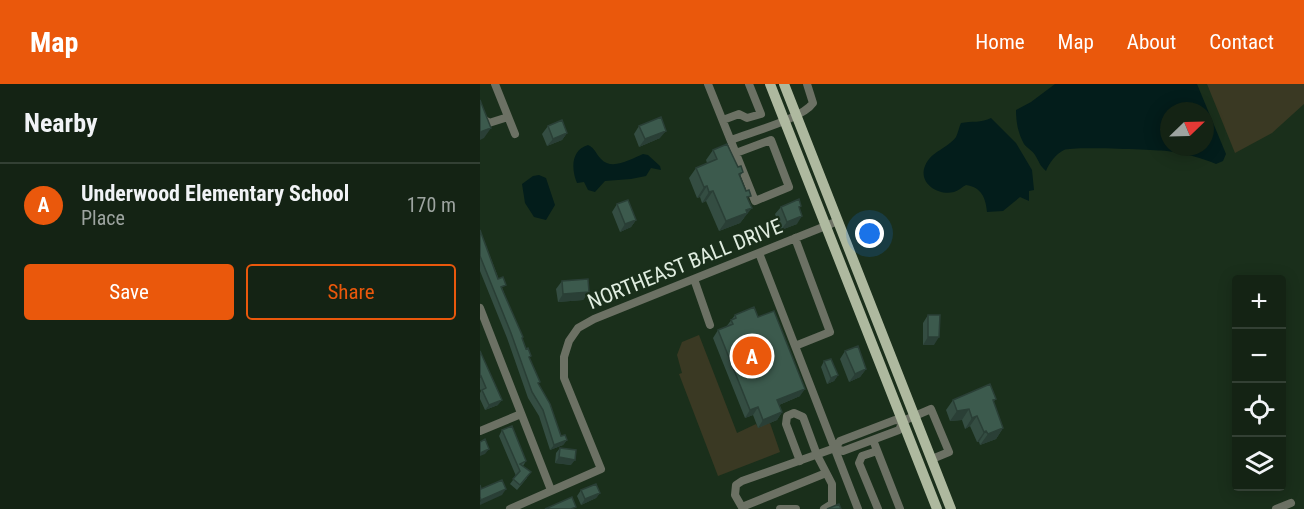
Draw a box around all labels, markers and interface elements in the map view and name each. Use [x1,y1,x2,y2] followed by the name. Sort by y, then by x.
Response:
[30,26,78,59] text: Map
[975,30,1025,54] text: Home
[1058,30,1094,54] text: Map
[1127,30,1176,54] text: About
[1209,30,1274,54] text: Contact
[1160,102,1214,156] north arrow
[24,108,98,138] text: Nearby
[81,181,349,206] text: Underwood Elementary School
[38,193,49,217] text: A
[407,193,456,217] text: 170 m
[81,206,125,230] text: Place
[584,214,786,314] street label: NORTHEAST BALL DRIVE
[855,219,884,248] your location
[24,264,234,320] button: Save
[246,264,456,320] button: Share
[1232,275,1286,491] map controls
[1232,275,1286,329] button: +
[1232,329,1286,383] button: −
[732,334,772,378] pin: A
[1232,383,1286,437] button: locate
[1232,437,1286,491] button: layers

